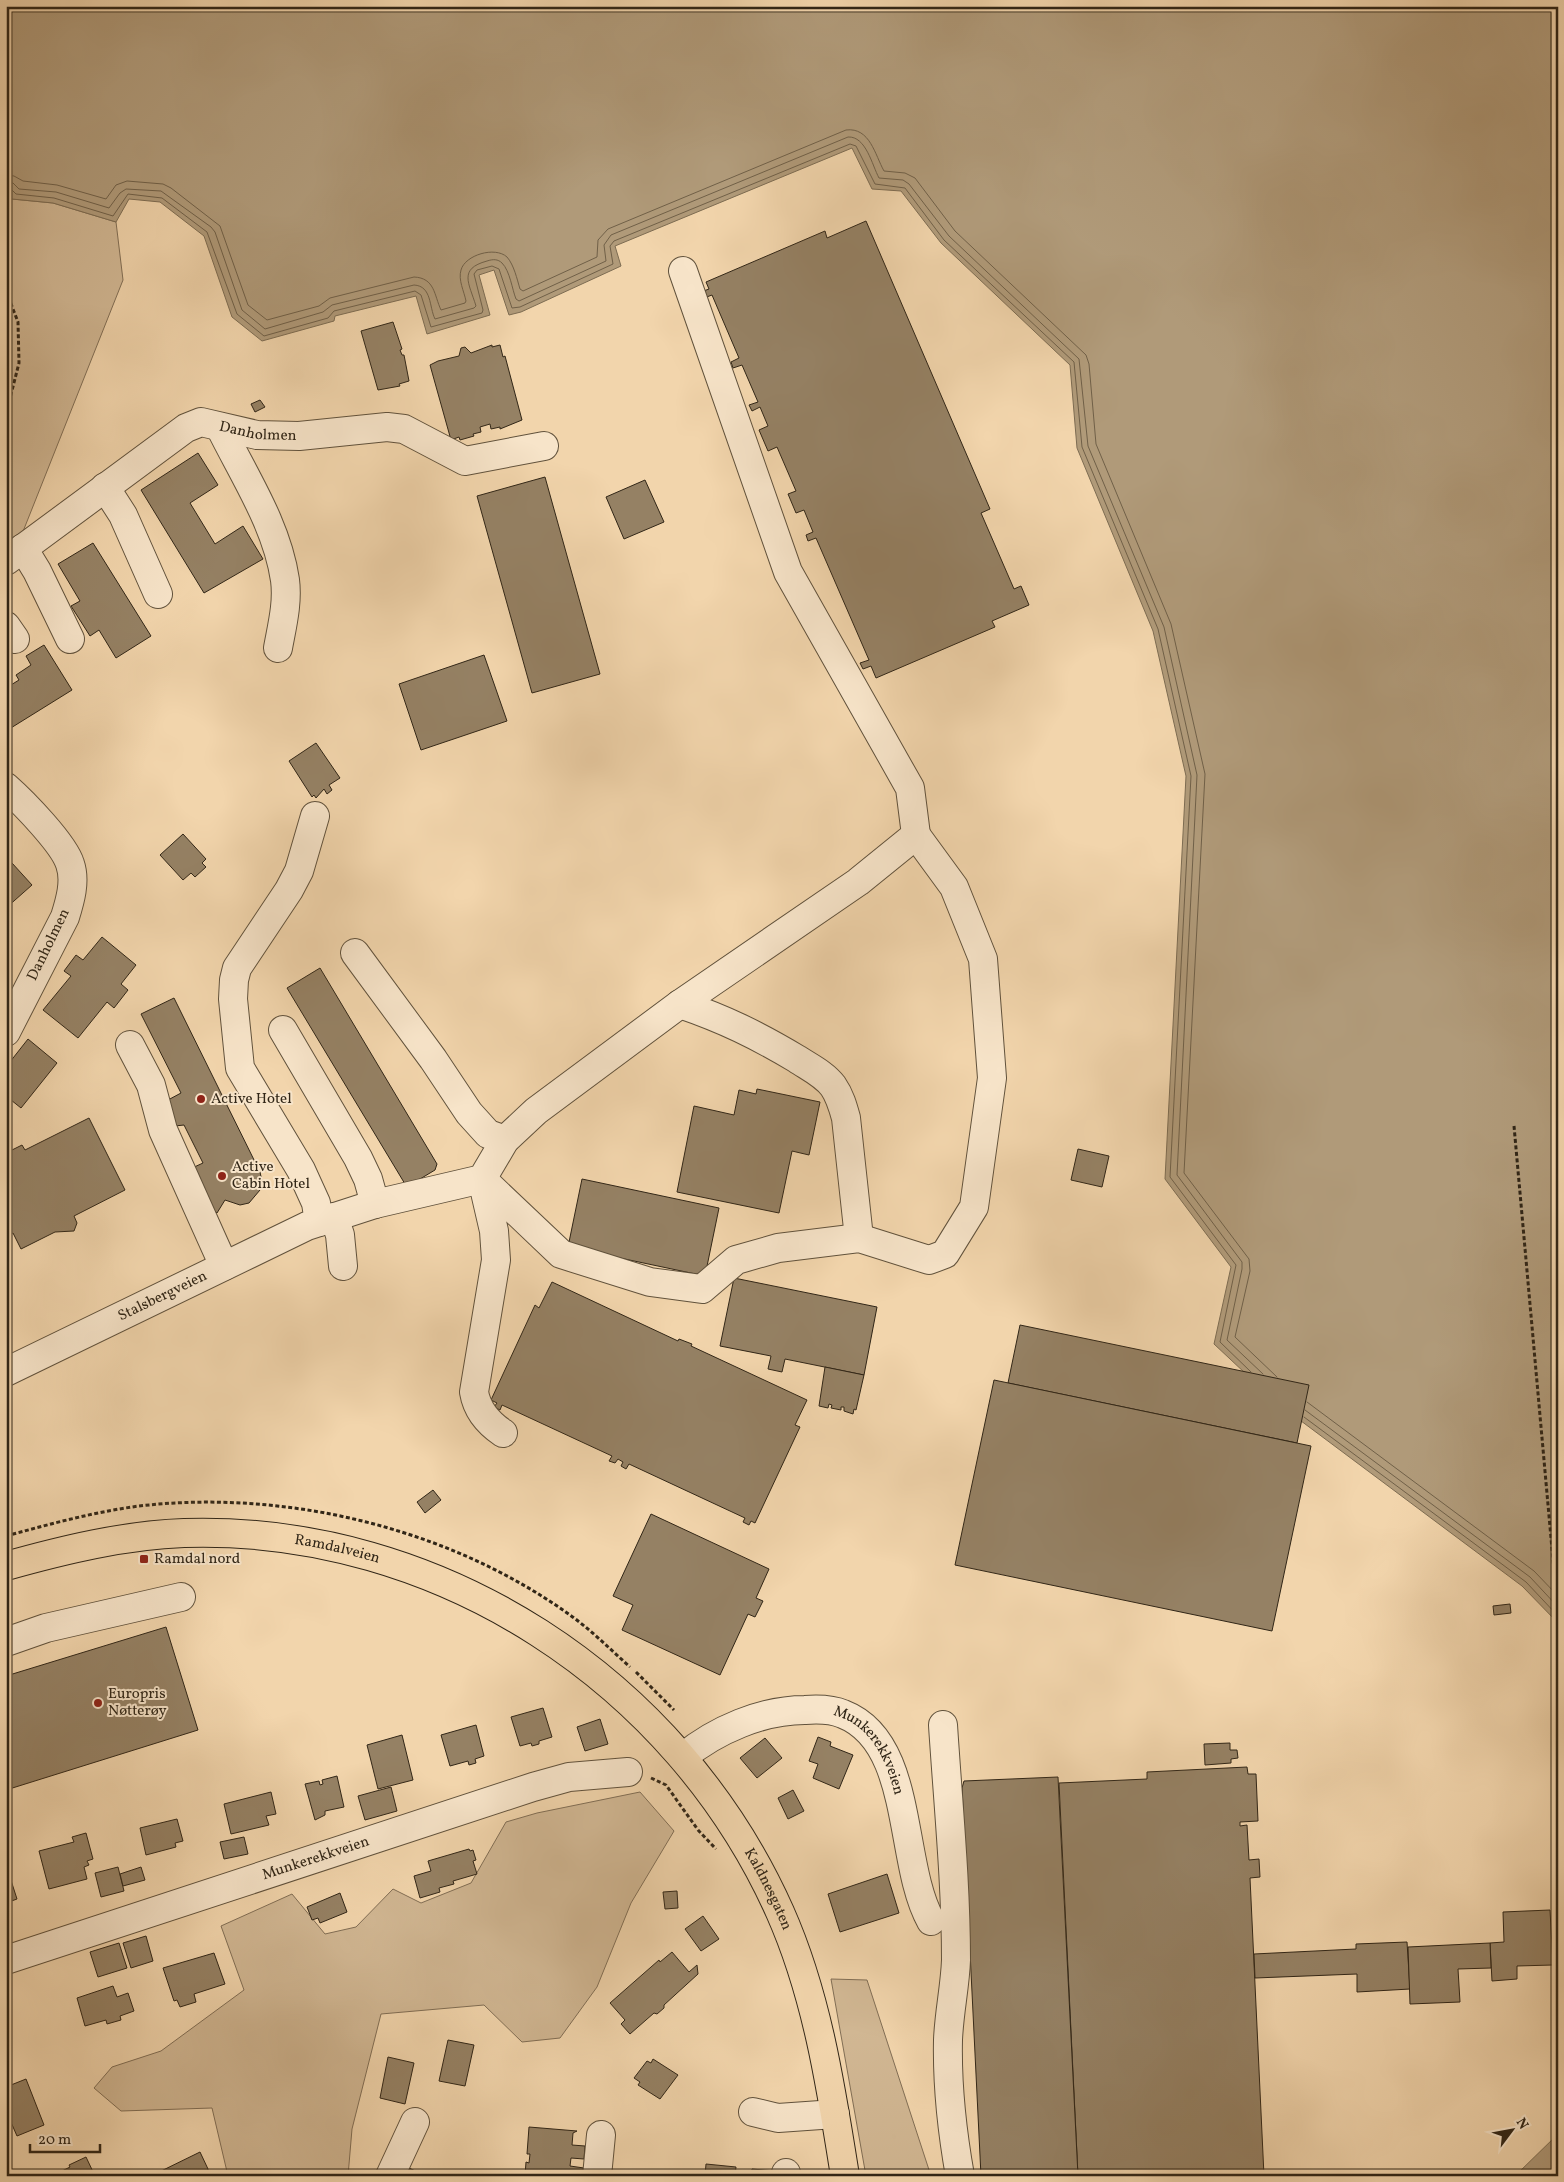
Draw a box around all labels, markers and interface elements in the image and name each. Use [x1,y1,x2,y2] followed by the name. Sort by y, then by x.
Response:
[217,416,297,446] street label: Danholmen
[22,905,76,985] street label: Danholmen
[211,1089,292,1110] place label: Active Hotel
[195,1093,207,1105] marker: Active Hotel
[232,1157,310,1195] place label: Active Cabin Hotel
[216,1170,228,1182] marker: Active Cabin Hotel
[114,1265,211,1327] street label: Stalsbergveien
[293,1529,382,1569] street label: Ramdalveien
[154,1549,240,1570] place label: Ramdal nord
[138,1553,150,1565] marker: Ramdal nord
[108,1684,167,1722] place label: Europris Nøtterøy
[92,1697,104,1709] marker: Europris Nøtterøy
[831,1701,909,1797] street label: Munkerekkveien
[259,1831,372,1886] street label: Munkerekkveien
[739,1844,797,1933] street label: Kaldnesgaten
[1486,2104,1536,2154] north arrow
[1511,2115,1533,2133] text: N
[30,2122,100,2154] scale bar
[38,2130,71,2151] text: 20 m

